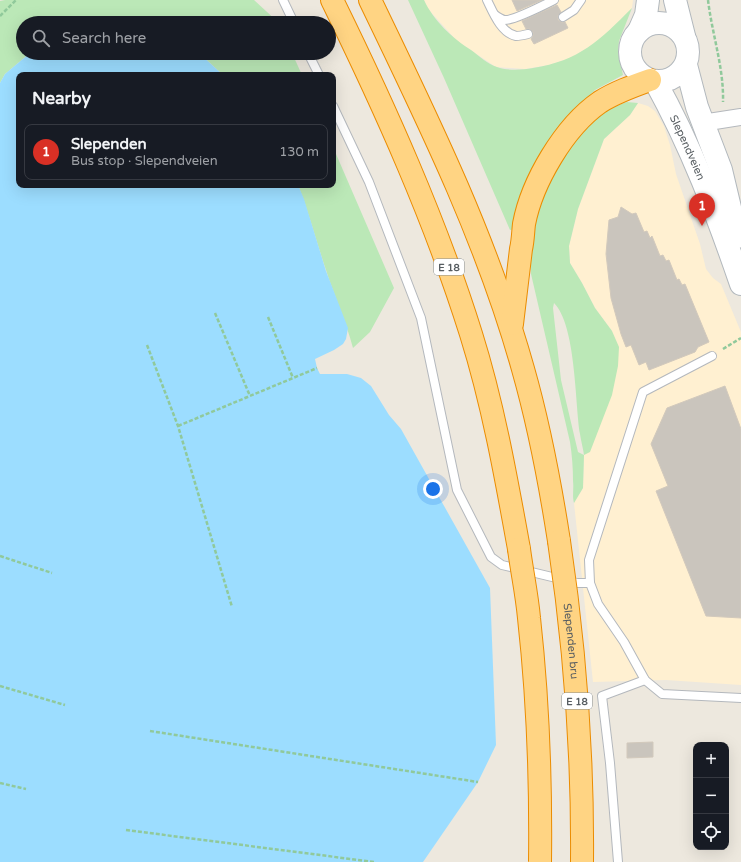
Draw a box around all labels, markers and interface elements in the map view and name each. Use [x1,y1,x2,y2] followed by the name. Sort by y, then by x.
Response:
[16,16,336,60] search box
[30,27,52,49] icon: search
[62,29,146,47] text: Search here
[32,88,91,109] text: Nearby
[667,113,708,182] street label: Slependveien
[71,135,147,153] text: Slependen
[42,144,50,160] text: 1
[279,144,319,160] text: 130 m
[71,153,218,169] text: Bus stop · Slependveien
[689,193,715,226] pin: 1
[434,259,464,275] road number: E 18
[423,479,443,499] your location
[560,603,581,680] street label: Slependen bru
[562,693,592,709] road number: E 18
[693,742,729,850] map controls
[693,742,729,778] button: +
[693,778,729,814] button: −
[693,814,729,850] button: locate

